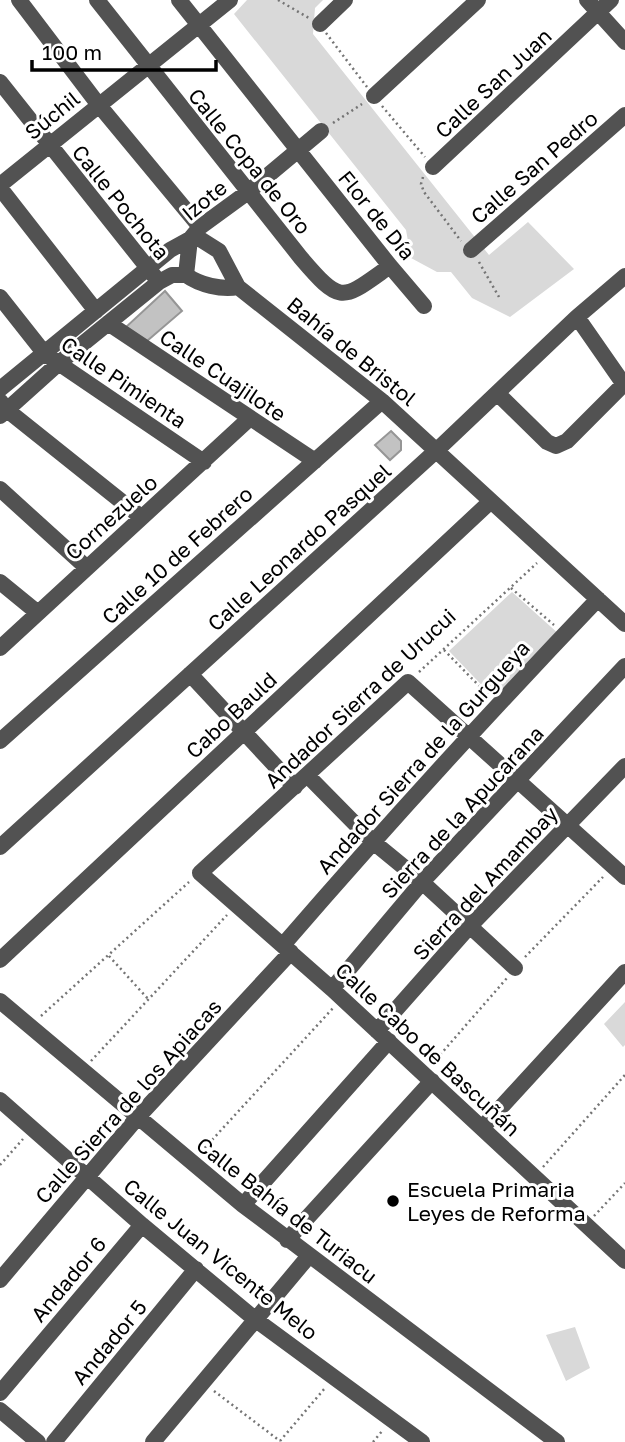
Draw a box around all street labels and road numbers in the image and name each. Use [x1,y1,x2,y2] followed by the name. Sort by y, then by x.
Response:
[429,23,557,143] street label: Calle San Juan
[183,83,317,239] street label: Calle Copa de Oro
[19,85,85,145] street label: Súchil
[465,105,603,229] street label: Calle San Pedro
[67,139,175,265] street label: Calle Pochota
[333,165,421,265] street label: Flor de Día
[176,174,232,226] street label: Izote
[282,291,422,411] street label: Bahía de Bristol
[155,323,291,427] street label: Calle Cuajilote
[56,331,192,433] street label: Calle Pimienta
[202,458,396,636] street label: Calle Leonardo Pasquel
[60,469,162,565] street label: Cornezuelo
[96,481,258,629] street label: Calle 10 de Febrero
[259,603,461,793] street label: Andador Sierra de Urucui
[311,635,535,879] street label: Andador Sierra de la Gurgueya
[180,666,282,764] street label: Cabo Bauld
[375,720,549,904] street label: Sierra de la Apucarana
[407,801,563,965] street label: Sierra del Amambay
[330,957,526,1141] street label: Calle Cabo de Bascuñán
[29,993,227,1209] street label: Calle Sierra de los Apiacas
[191,1131,383,1289] street label: Calle Bahía de Turiacu
[119,1173,323,1345] street label: Calle Juan Vicente Melo
[25,1231,111,1327] street label: Andador 6
[66,1294,152,1390] street label: Andador 5

